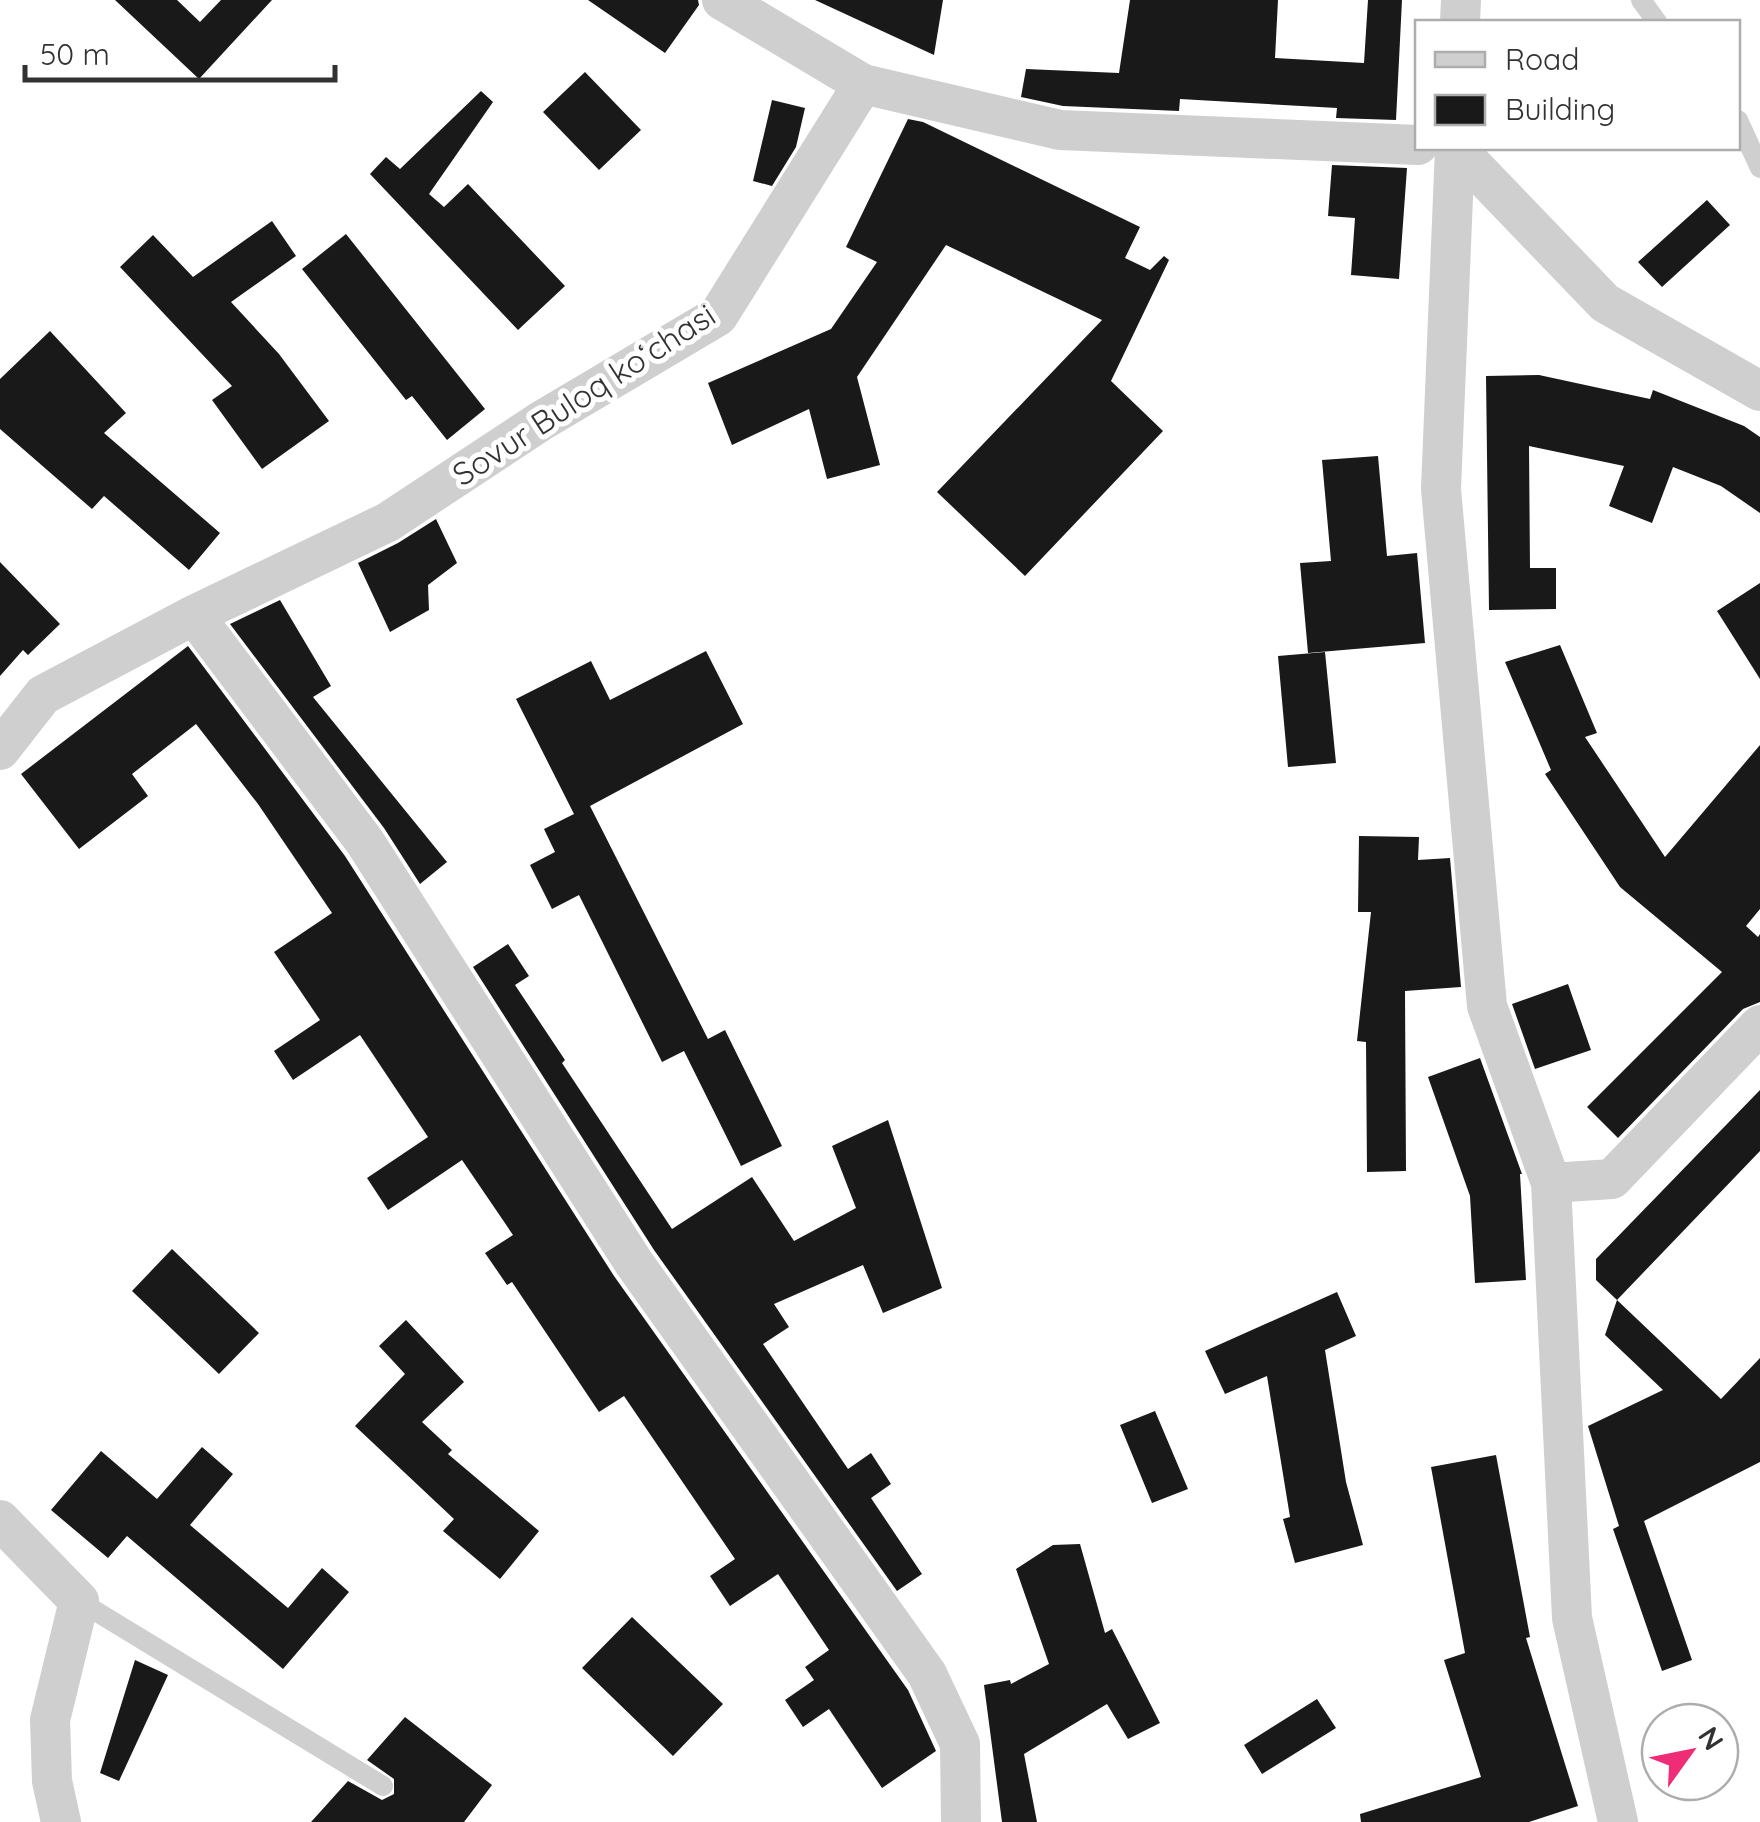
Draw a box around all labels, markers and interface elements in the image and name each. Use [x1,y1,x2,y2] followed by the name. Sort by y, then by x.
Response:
[25,20,335,82] scale bar
[1415,20,1740,150] legend
[40,35,110,73] text: 50 m
[1505,40,1579,78] text: Road
[1505,90,1615,128] text: Building
[445,294,722,494] street label: Sovur Buloq koʻchasi
[1640,1702,1740,1802] north arrow
[1691,1720,1732,1756] text: N

